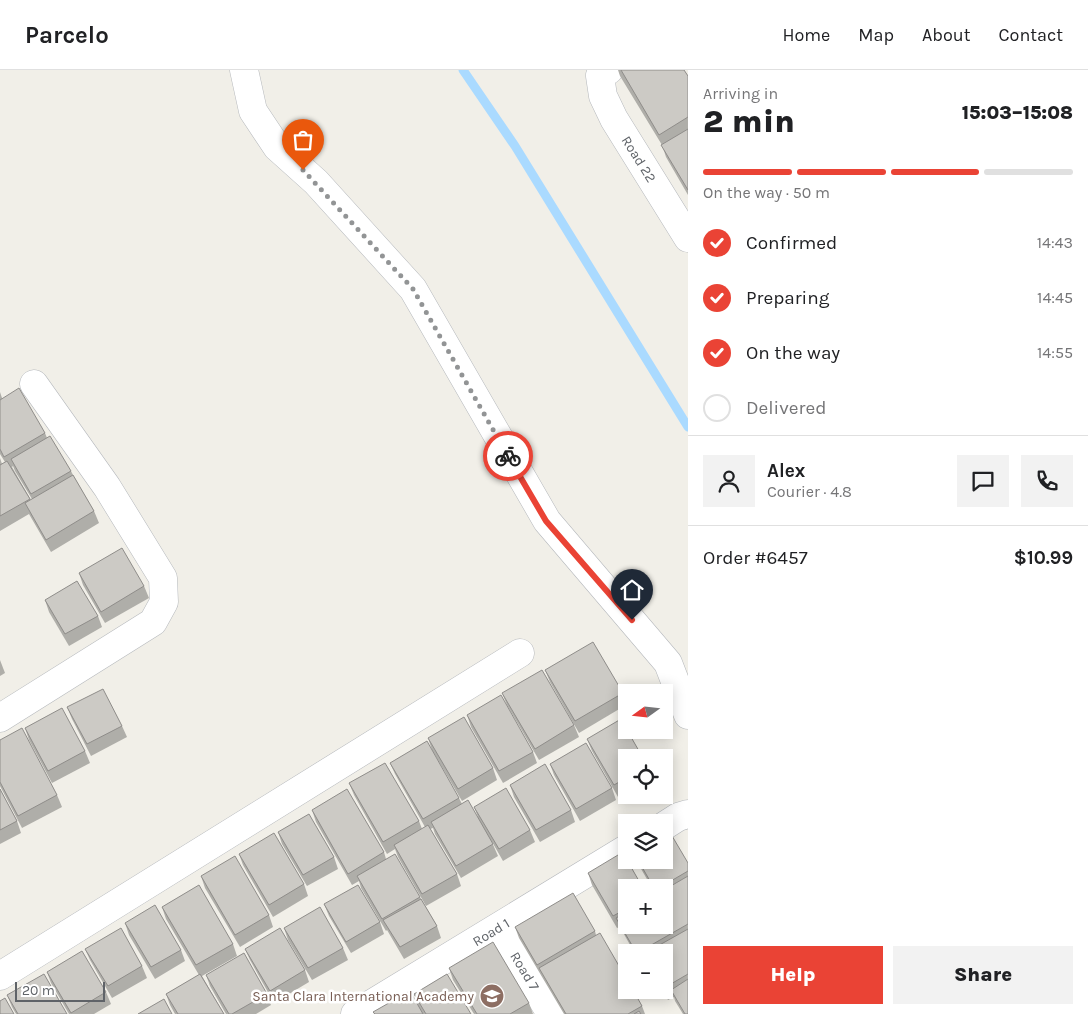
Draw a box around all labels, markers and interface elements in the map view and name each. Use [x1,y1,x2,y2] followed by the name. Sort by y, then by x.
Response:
[25,21,109,49] text: Parcelo
[782,24,830,46] text: Home
[858,24,894,46] text: Map
[922,24,971,46] text: About
[999,24,1063,46] text: Contact
[703,84,778,103] text: Arriving in
[962,102,1073,124] text: 15:03–15:08
[703,103,795,140] text: 2 min
[282,119,324,170] pin
[289,126,317,154] icon: bag
[618,133,660,186] street label: Road 22
[703,183,830,202] text: On the way · 50 m
[703,229,731,257] icon: check
[746,232,837,254] text: Confirmed
[1037,233,1073,252] text: 14:43
[703,284,731,312] icon: check
[746,287,829,309] text: Preparing
[1037,288,1073,307] text: 14:45
[703,339,731,367] icon: check
[746,342,840,364] text: On the way
[1037,343,1073,362] text: 14:55
[746,397,826,419] text: Delivered
[483,431,533,481] courier
[494,442,522,470] icon: bike
[703,455,755,507] button: person
[957,455,1009,507] button: chat
[1021,455,1073,507] button: phone
[767,460,805,482] text: Alex
[767,482,852,501] text: Courier · 4.8
[703,547,808,569] text: Order #6457
[1014,547,1073,569] text: $10.99
[611,569,653,620] pin
[618,576,646,604] icon: home
[618,684,672,739] north arrow
[618,684,673,999] map controls
[618,749,673,804] button: locate
[618,814,673,869] button: layers
[618,879,673,934] button: +
[470,915,513,950] street label: Road 1
[618,944,673,999] button: −
[703,946,883,1004] button: Help
[893,946,1073,1004] button: Share
[506,949,543,994] street label: Road 7
[15,979,105,1002] scale bar
[22,982,55,999] text: 20 m
[479,983,505,1009] school or university icon: Santa Clara International Academy
[252,988,474,1005] place label: Santa Clara International Academy

